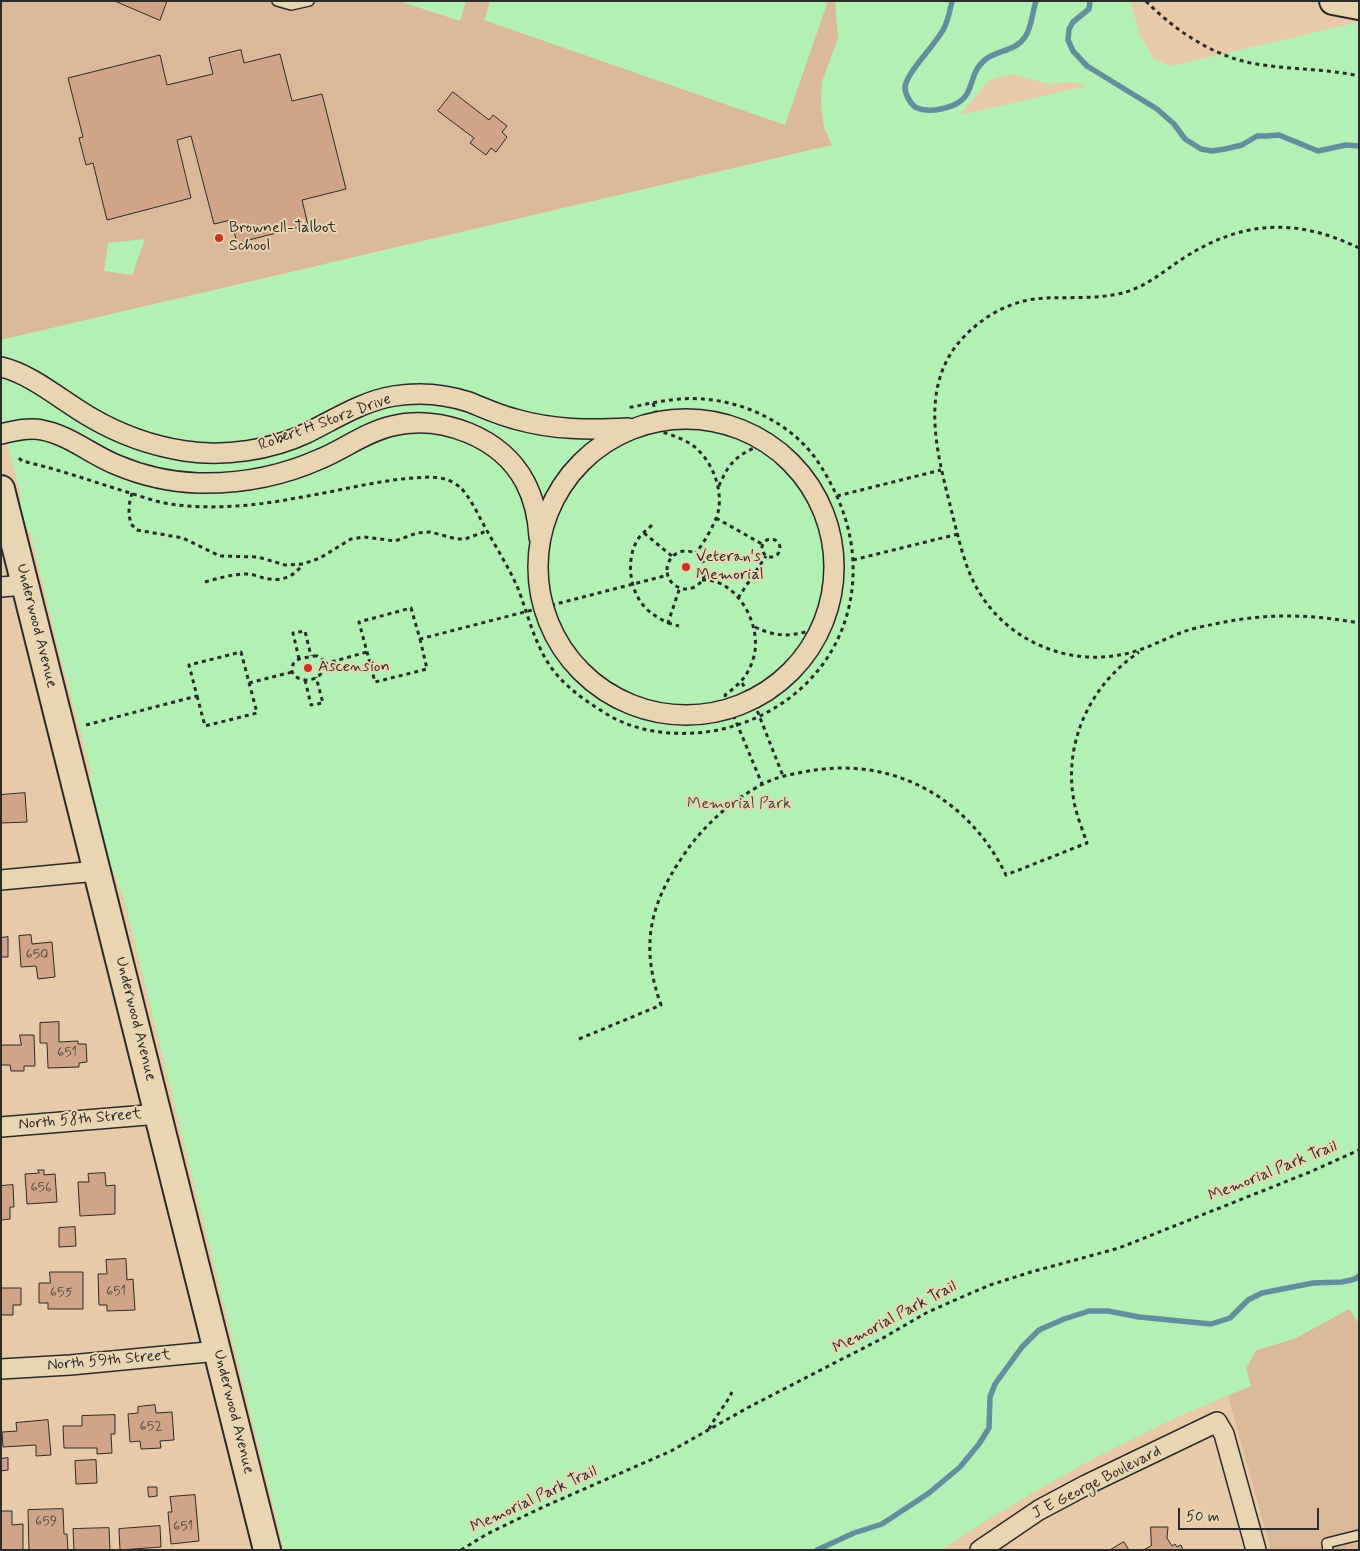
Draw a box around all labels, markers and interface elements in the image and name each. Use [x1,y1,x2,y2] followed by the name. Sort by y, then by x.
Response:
[229,219,337,257] place label: Brownell-Talbot School
[213,232,225,244] marker: Brownell-Talbot School
[256,390,394,456] street label: Robert H Storz Drive
[696,548,764,586] place label: Veteranʻs Memorial
[680,561,692,573] marker: Veteranʻs Memorial
[11,562,61,690] street label: Underwood Avenue
[318,658,390,678] place label: Ascension
[302,662,314,674] marker: Ascension
[687,795,791,815] park label: Memorial Park
[25,947,49,963] house number: 650
[110,955,160,1083] street label: Underwood Avenue
[57,1045,77,1061] house number: 651
[18,1105,142,1135] street label: North 58th Street
[1206,1137,1340,1207] street label: Memorial Park Trail
[30,1180,52,1196] house number: 656
[830,1277,960,1359] street label: Memorial Park Trail
[106,1284,126,1300] house number: 651
[50,1285,72,1301] house number: 655
[46,1346,172,1376] street label: North 59th Street
[208,1348,258,1476] street label: Underwood Avenue
[140,1419,162,1435] house number: 652
[1029,1442,1165,1524] street label: J E George Boulevard
[468,1462,600,1538] street label: Memorial Park Trail
[1180,1498,1321,1530] scale bar
[1186,1507,1220,1527] text: 50 m
[35,1514,57,1530] house number: 659
[173,1519,193,1535] house number: 651

